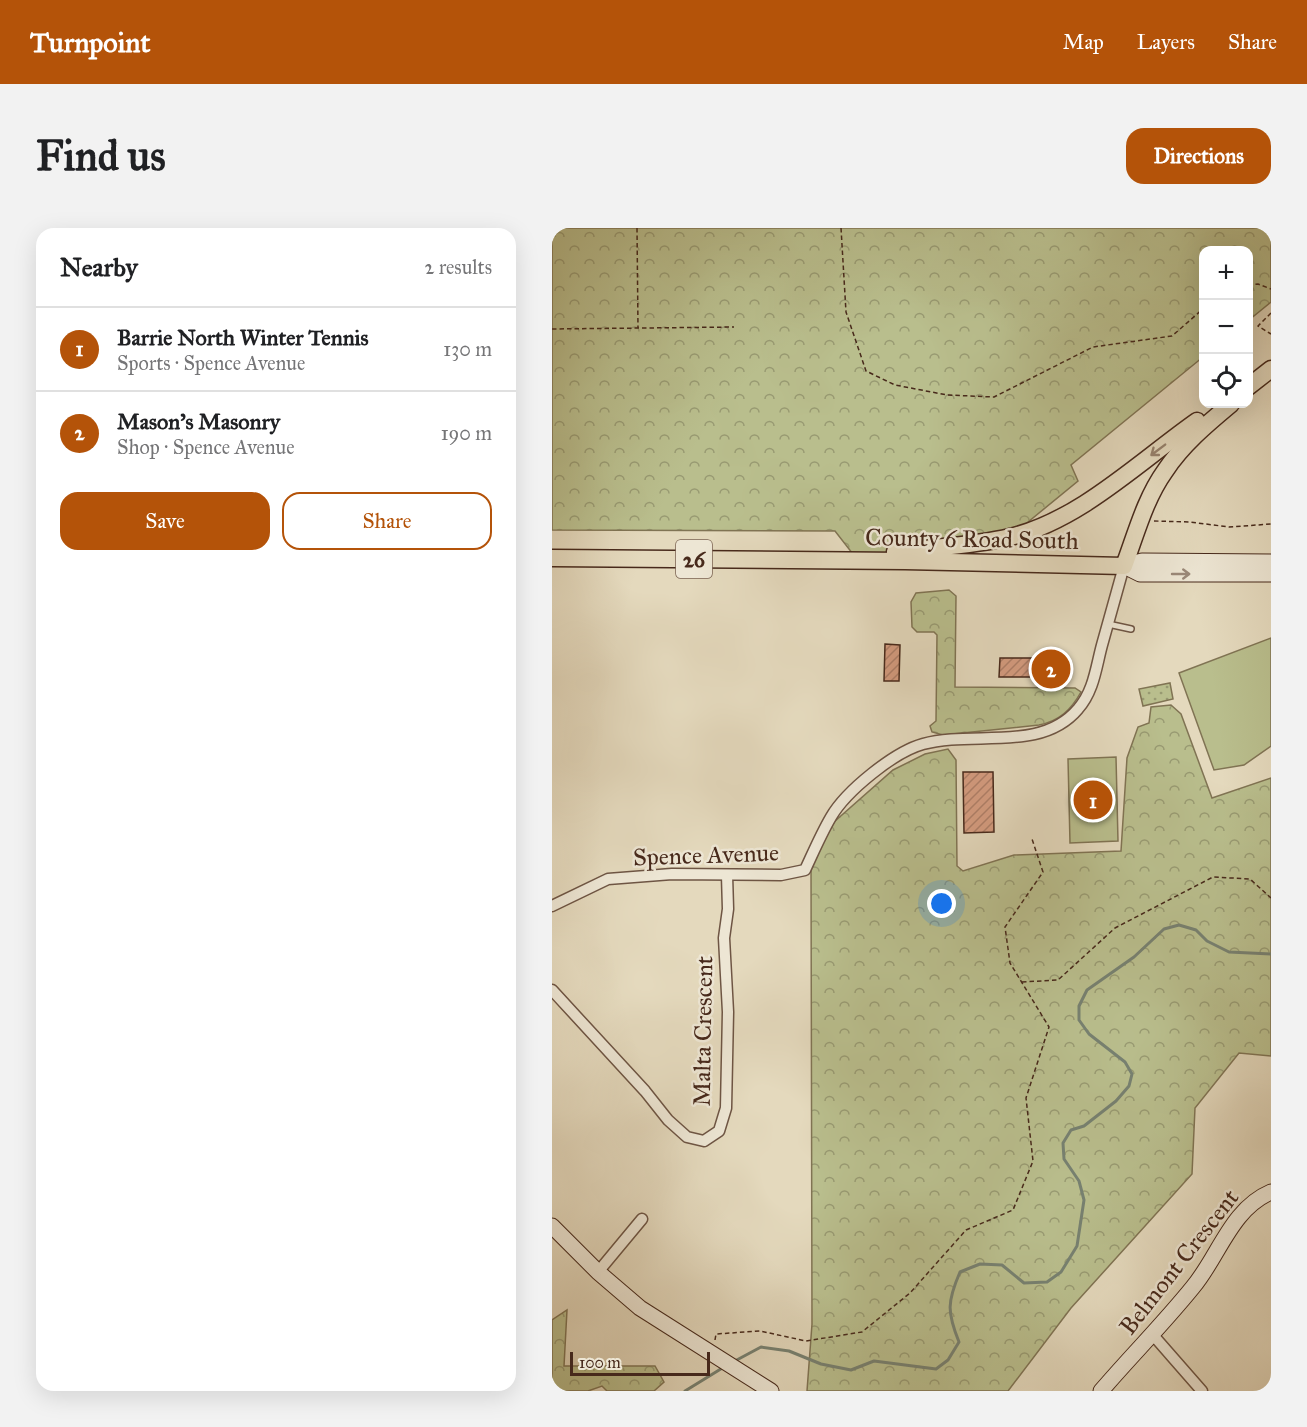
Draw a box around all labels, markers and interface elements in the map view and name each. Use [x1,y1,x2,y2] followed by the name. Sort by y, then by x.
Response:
[30,25,150,60] text: Turnpoint
[1063,29,1104,55] text: Map
[1137,29,1195,55] text: Layers
[1228,29,1277,55] text: Share
[1126,128,1271,184] button: Directions
[36,130,166,182] text: Find us
[1199,246,1253,408] map controls
[1199,246,1253,300] button: +
[60,251,138,283] text: Nearby
[424,255,492,279] text: 2 results
[1199,300,1253,354] button: −
[117,324,369,351] text: Barrie North Winter Tennis
[76,337,83,361] text: 1
[443,337,492,361] text: 130 m
[117,351,305,375] text: Sports · Spence Avenue
[1199,354,1253,408] button: locate
[117,408,280,435] text: Mason's Masonry
[75,421,84,445] text: 2
[441,421,492,445] text: 190 m
[117,435,295,459] text: Shop · Spence Avenue
[1151,444,1167,457] one-way arrow
[60,492,270,550] button: Save
[282,492,492,550] button: Share
[865,522,1079,556] street label: County 6 Road South
[676,540,712,578] road number: 26
[1170,568,1190,580] one-way arrow
[1032,646,1070,692] pin: 2
[1074,778,1112,822] pin: 1
[632,837,780,873] street label: Spence Avenue
[927,889,956,918] your location
[687,955,719,1107] street label: Malta Crescent
[1113,1183,1246,1341] street label: Belmont Crescent
[570,1349,710,1376] scale bar
[579,1353,621,1372] text: 100 m

